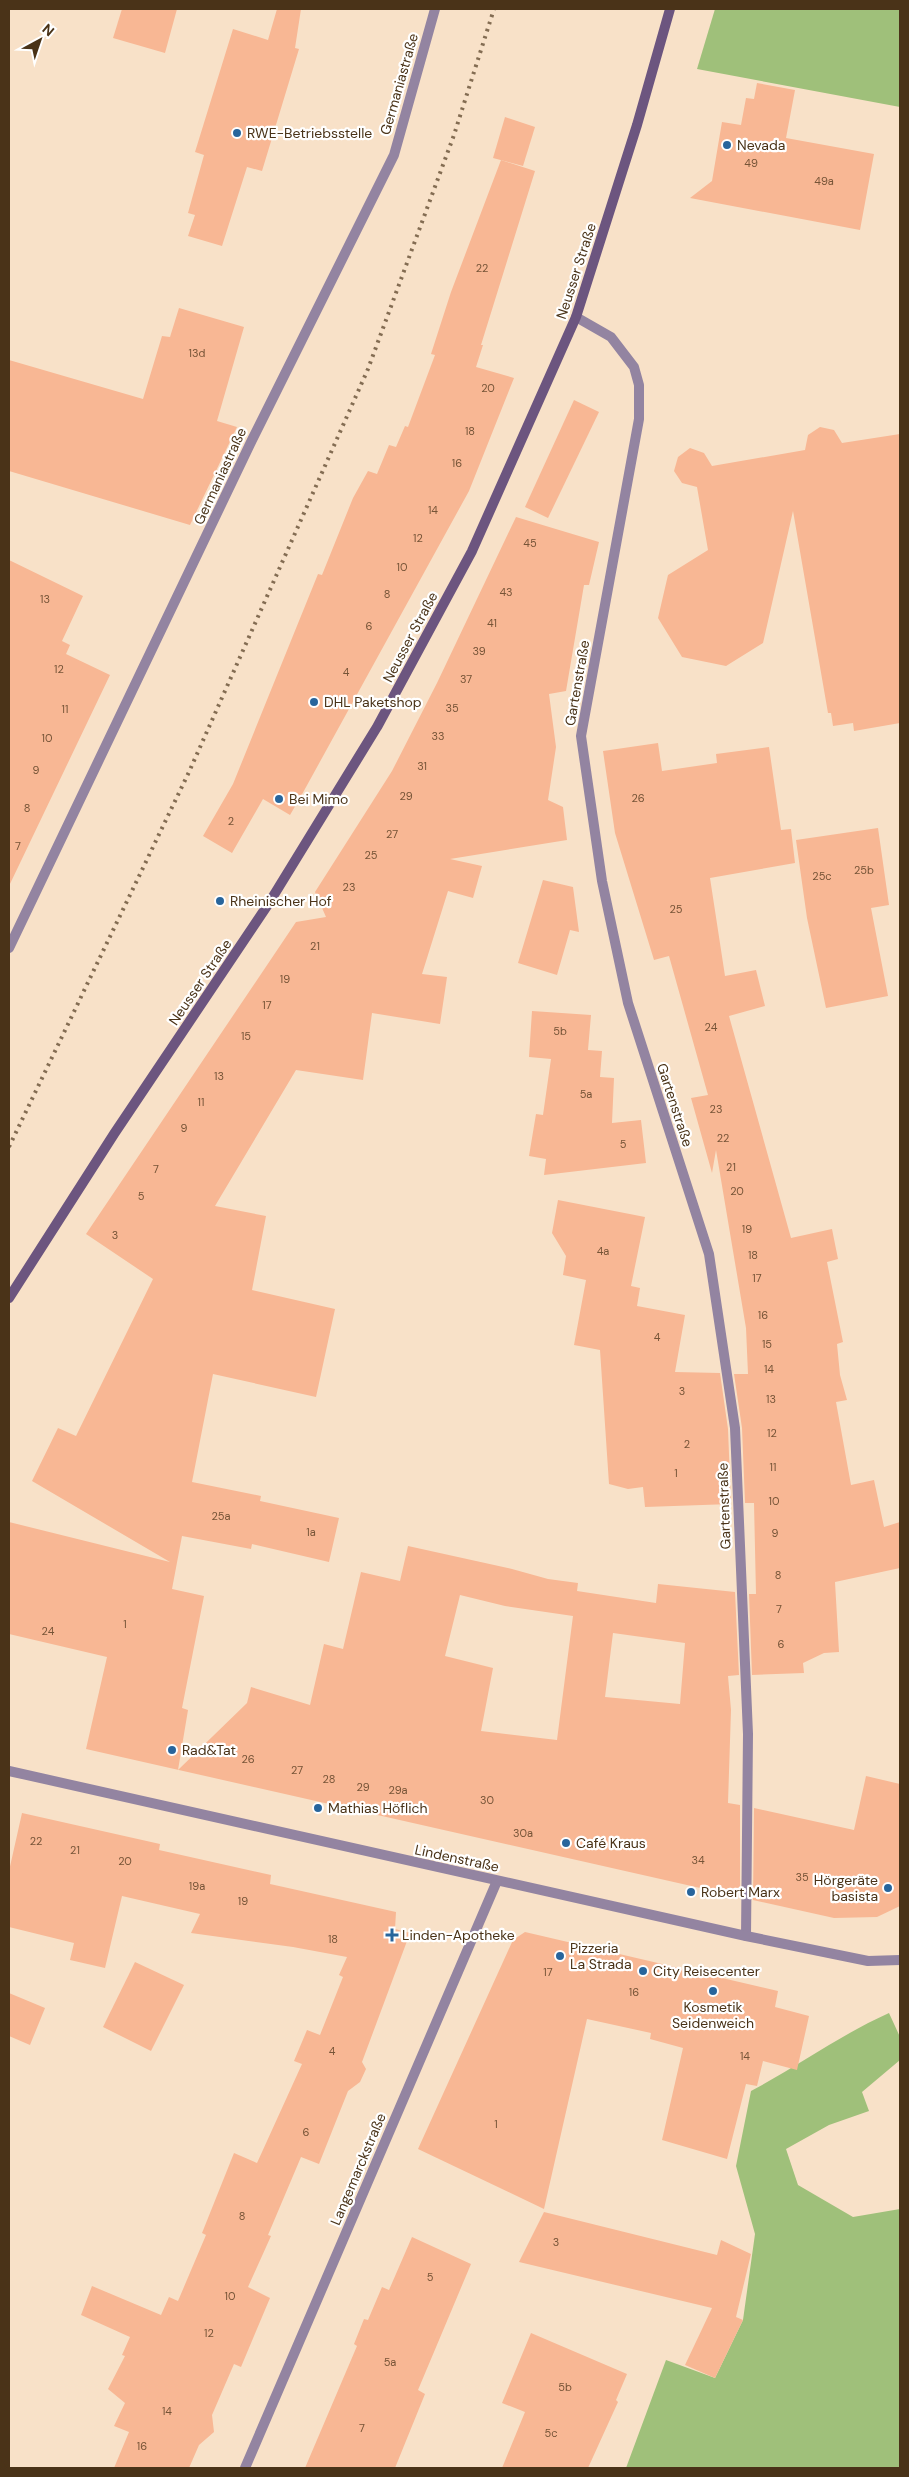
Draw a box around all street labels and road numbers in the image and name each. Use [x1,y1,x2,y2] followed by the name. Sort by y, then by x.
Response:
[376,31,422,137] street label: Germaniastraße
[552,221,600,321] street label: Neusser Straße
[190,425,250,527] street label: Germaniastraße
[379,589,441,685] street label: Neusser Straße
[561,639,593,727] street label: Gartenstraße
[165,935,235,1028] street label: Neusser Straße
[653,1061,697,1149] street label: Gartenstraße
[713,1462,735,1550] street label: Gartenstraße
[413,1840,501,1876] street label: Lindenstraße
[326,2110,390,2228] street label: Langemarckstraße

